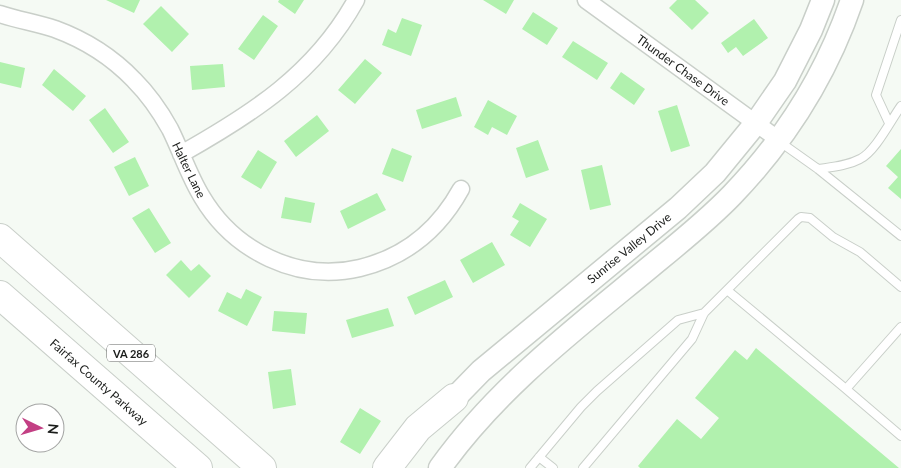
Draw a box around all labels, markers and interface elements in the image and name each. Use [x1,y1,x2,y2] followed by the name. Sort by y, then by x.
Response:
[634,31,732,109] street label: Thunder Chase Drive
[169,139,209,201] street label: Halter Lane
[584,210,674,286] street label: Sunrise Valley Drive
[47,336,151,429] street label: Fairfax County Parkway
[107,344,155,362] road number: VA 286
[15,403,65,453] north arrow
[45,423,62,435] text: N

